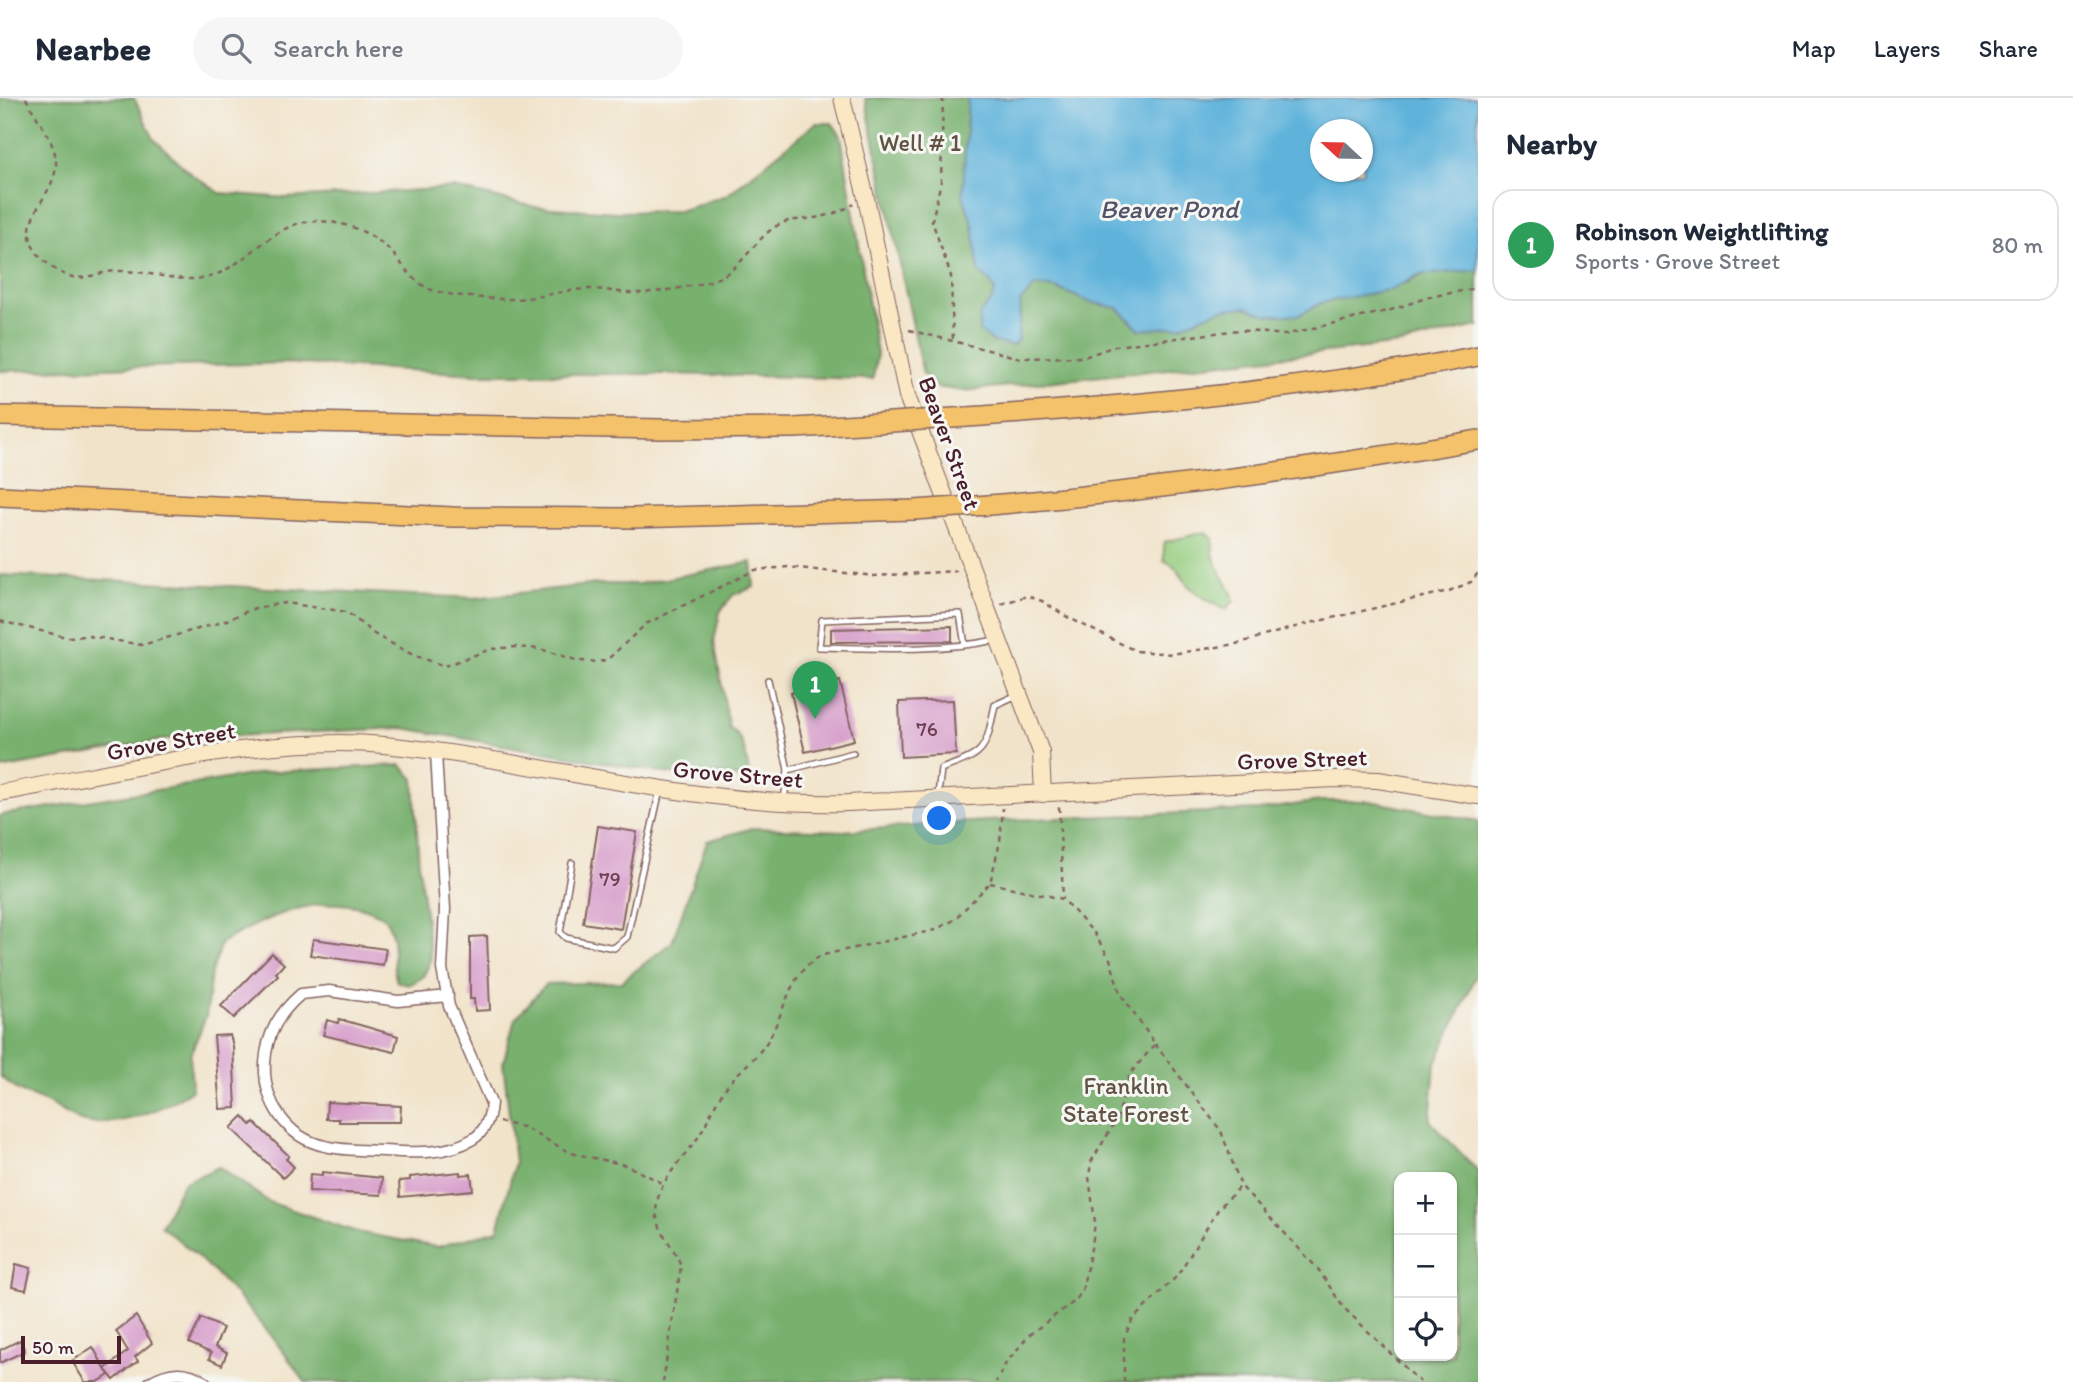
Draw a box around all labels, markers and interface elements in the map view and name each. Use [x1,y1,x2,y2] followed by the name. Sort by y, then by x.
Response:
[193,17,683,80] search box
[35,29,151,68] text: Nearbee
[217,29,255,67] icon: search
[273,32,404,64] text: Search here
[1792,34,1836,63] text: Map
[1874,34,1941,63] text: Layers
[1979,34,2038,63] text: Share
[1310,119,1373,182] north arrow
[1506,125,1597,162] text: Nearby
[879,128,961,157] park label: Well # 1
[1100,193,1240,225] water label: Beaver Pond
[1575,215,1828,247] text: Robinson Weightlifting
[1526,231,1536,259] text: 1
[1992,231,2043,259] text: 80 m
[1575,247,1780,275] text: Sports · Grove Street
[912,372,988,514] street label: Beaver Street
[792,661,838,719] pin: 1
[104,715,238,767] street label: Grove Street
[916,716,938,741] house number: 76
[1236,742,1368,776] street label: Grove Street
[672,754,804,794] street label: Grove Street
[922,801,956,835] your location
[599,866,621,891] house number: 79
[1063,1071,1189,1128] park label: Franklin State Forest
[1394,1172,1457,1361] map controls
[1394,1172,1457,1235] button: +
[1394,1235,1457,1298] button: −
[1394,1298,1457,1361] button: locate
[21,1333,121,1365] scale bar
[32,1336,74,1359] text: 50 m

